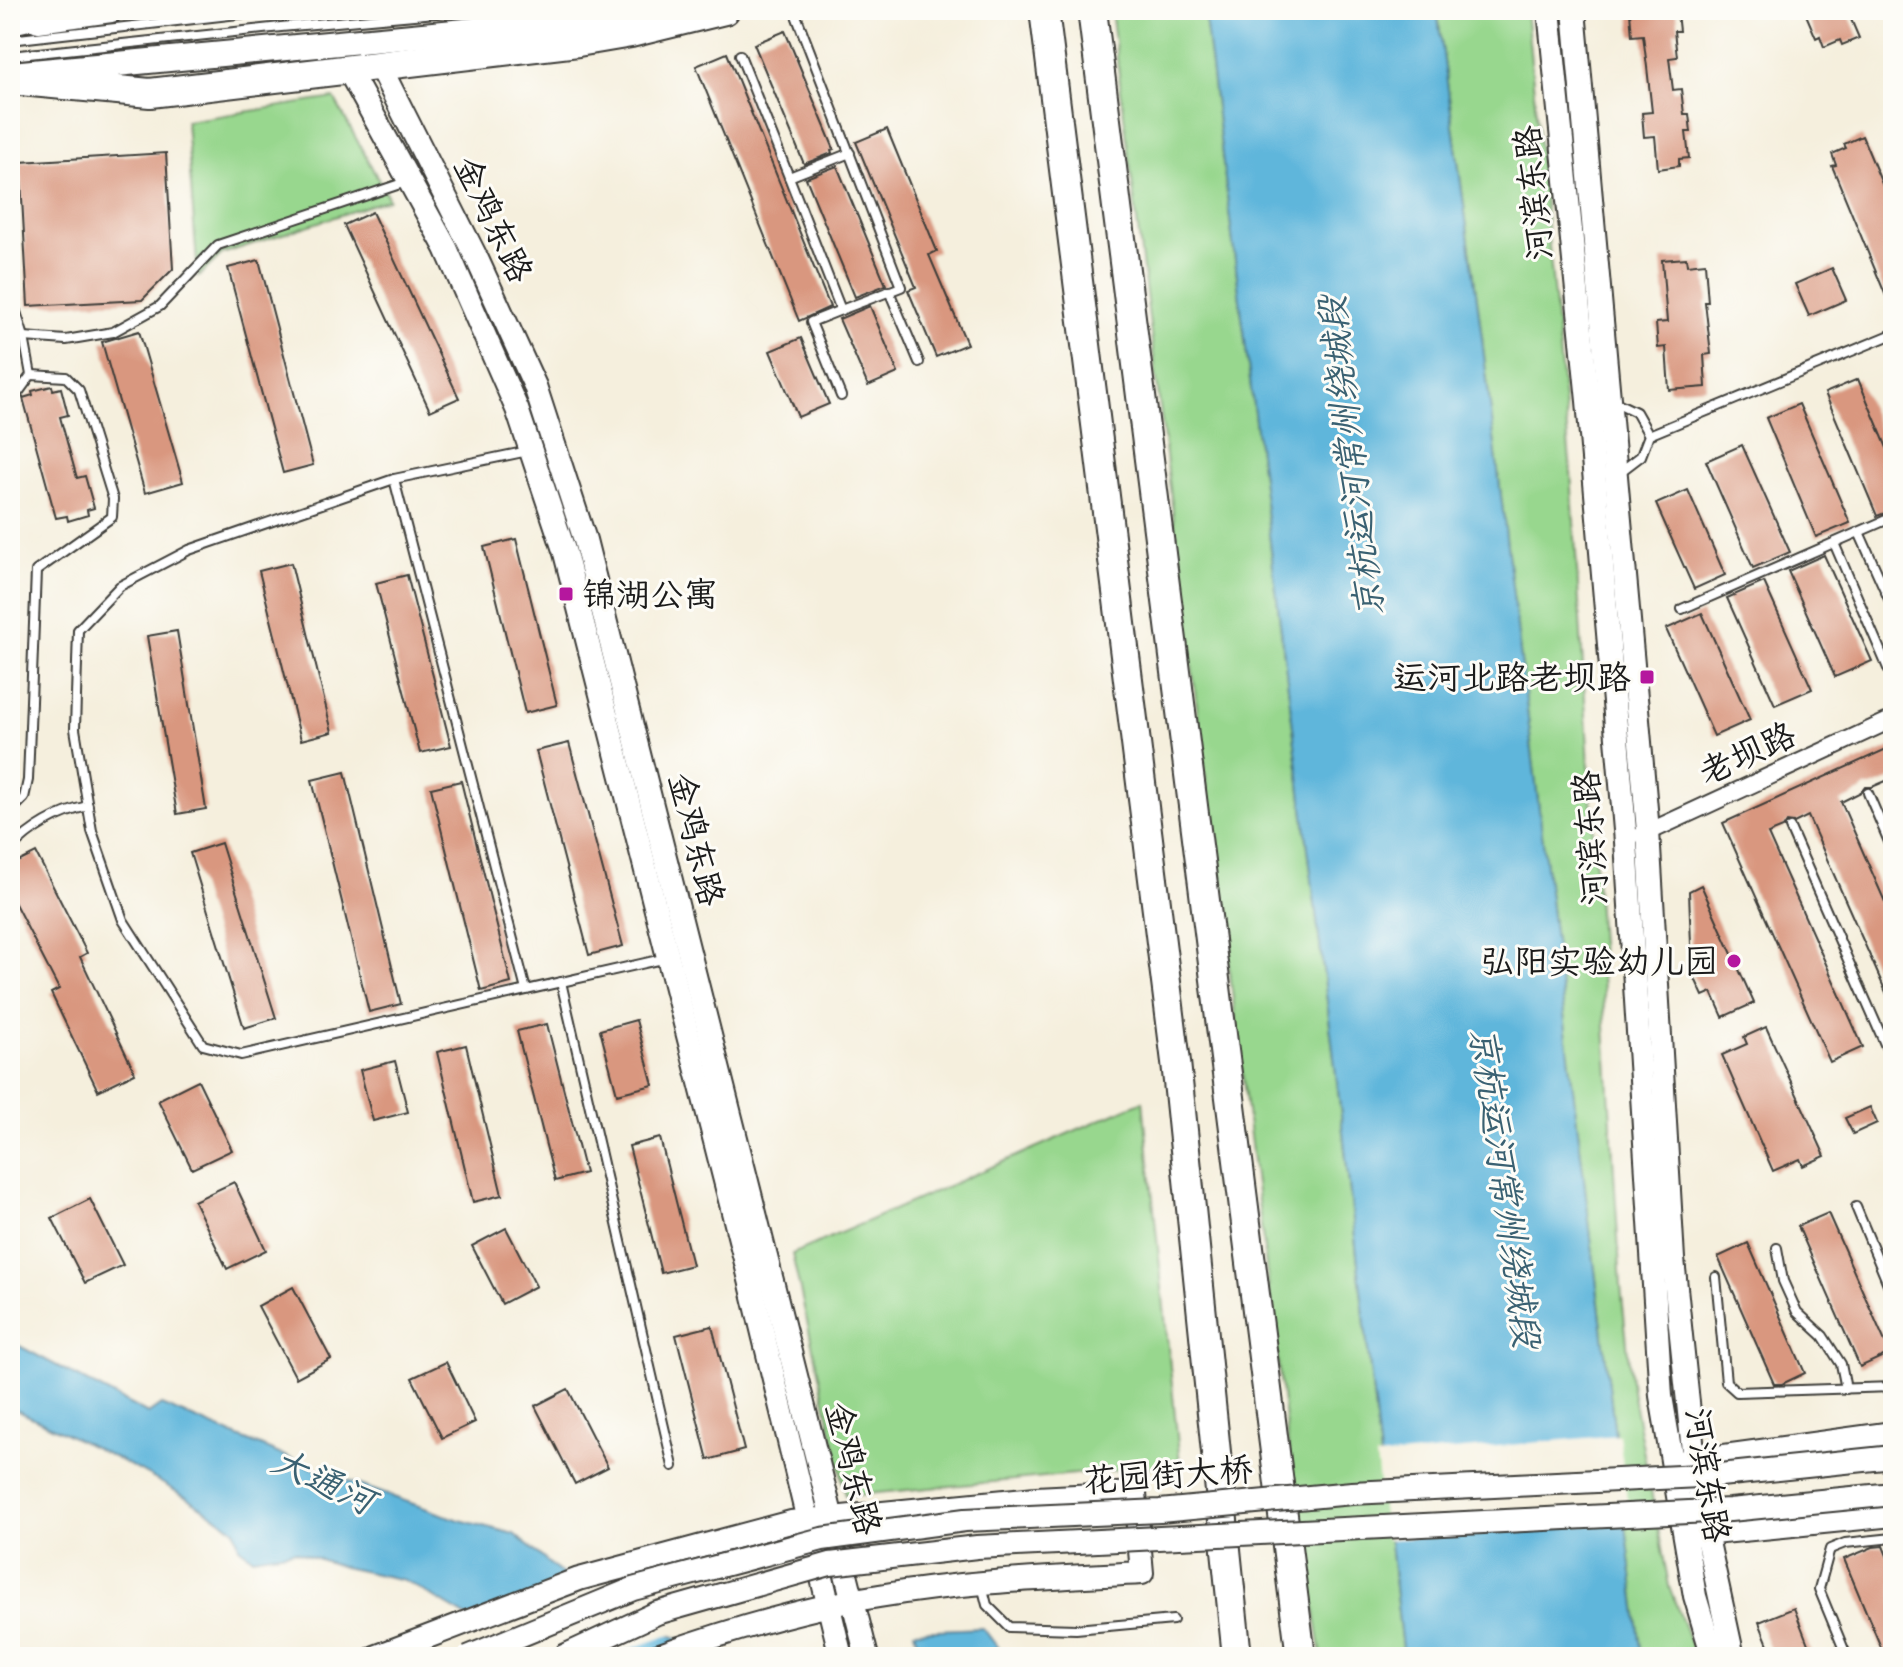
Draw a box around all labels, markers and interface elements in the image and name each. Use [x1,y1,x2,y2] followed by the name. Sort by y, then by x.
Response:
[1505,123,1562,263] street label: 河滨东路
[444,149,543,290] street label: 金鸡东路
[1308,290,1394,620] water label: 京杭运河常州绕城段
[582,573,718,616] place label: 锦湖公寓
[557,585,575,603] marker: 锦湖公寓
[1393,656,1631,699] place label: 运河北路老坝路
[1638,668,1656,686] marker: 运河北路老坝路
[1692,712,1803,794] street label: 老坝路
[659,768,734,910] street label: 金鸡东路
[1564,769,1617,907] street label: 河滨东路
[1480,940,1718,983] place label: 弘阳实验幼儿园
[1725,952,1743,970] marker: 弘阳实验幼儿园
[1460,1024,1551,1354] water label: 京杭运河常州绕城段
[816,1397,891,1539] street label: 金鸡东路
[1676,1405,1739,1546] street label: 河滨东路
[265,1437,387,1527] water label: 大通河
[1082,1447,1254,1502] street label: 花园街大桥

